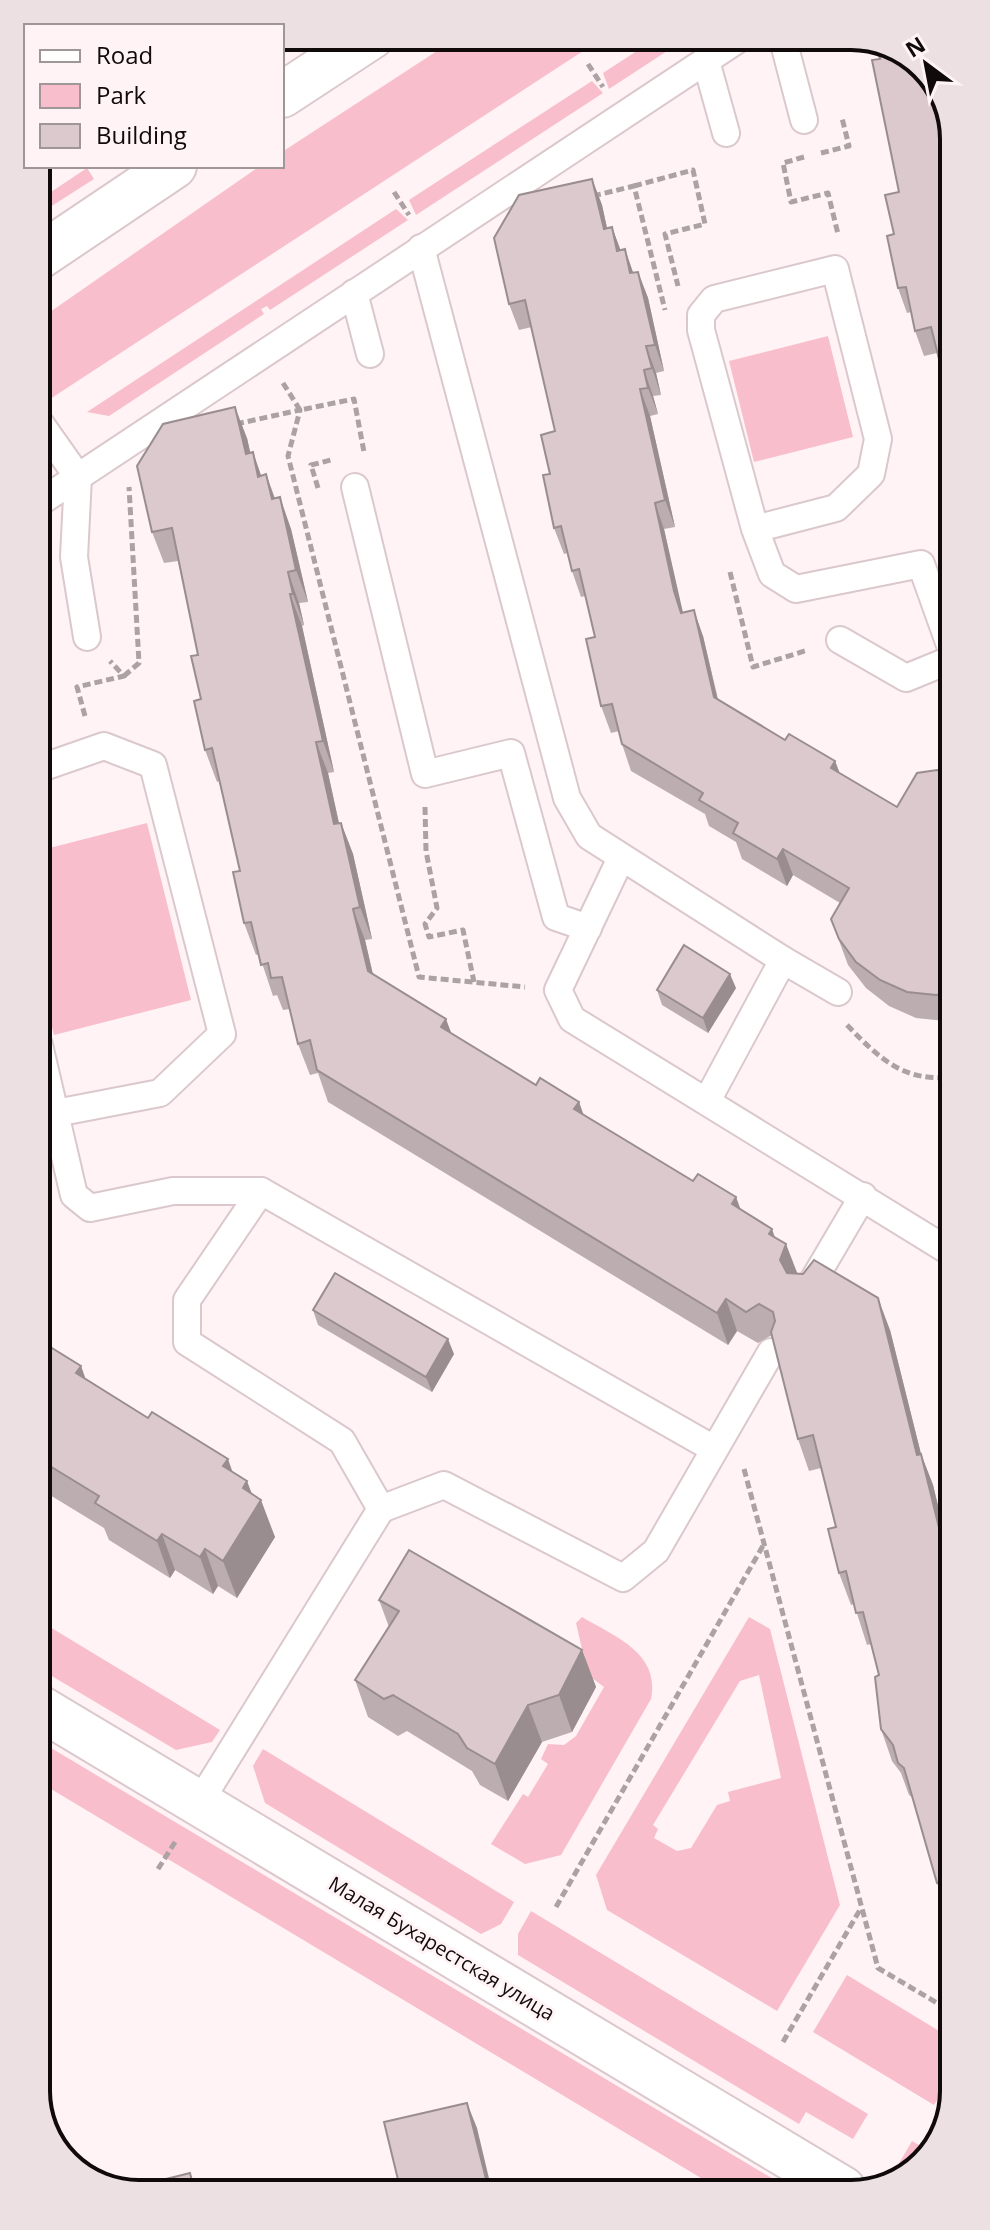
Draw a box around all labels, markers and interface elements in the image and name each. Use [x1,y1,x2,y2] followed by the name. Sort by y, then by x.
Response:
[24,24,284,168] legend
[886,24,966,104] north arrow
[899,29,930,64] text: N
[96,38,153,71] text: Road
[96,78,147,111] text: Park
[96,118,187,151] text: Building
[324,1870,560,2026] street label: Малая Бухарестская улица

